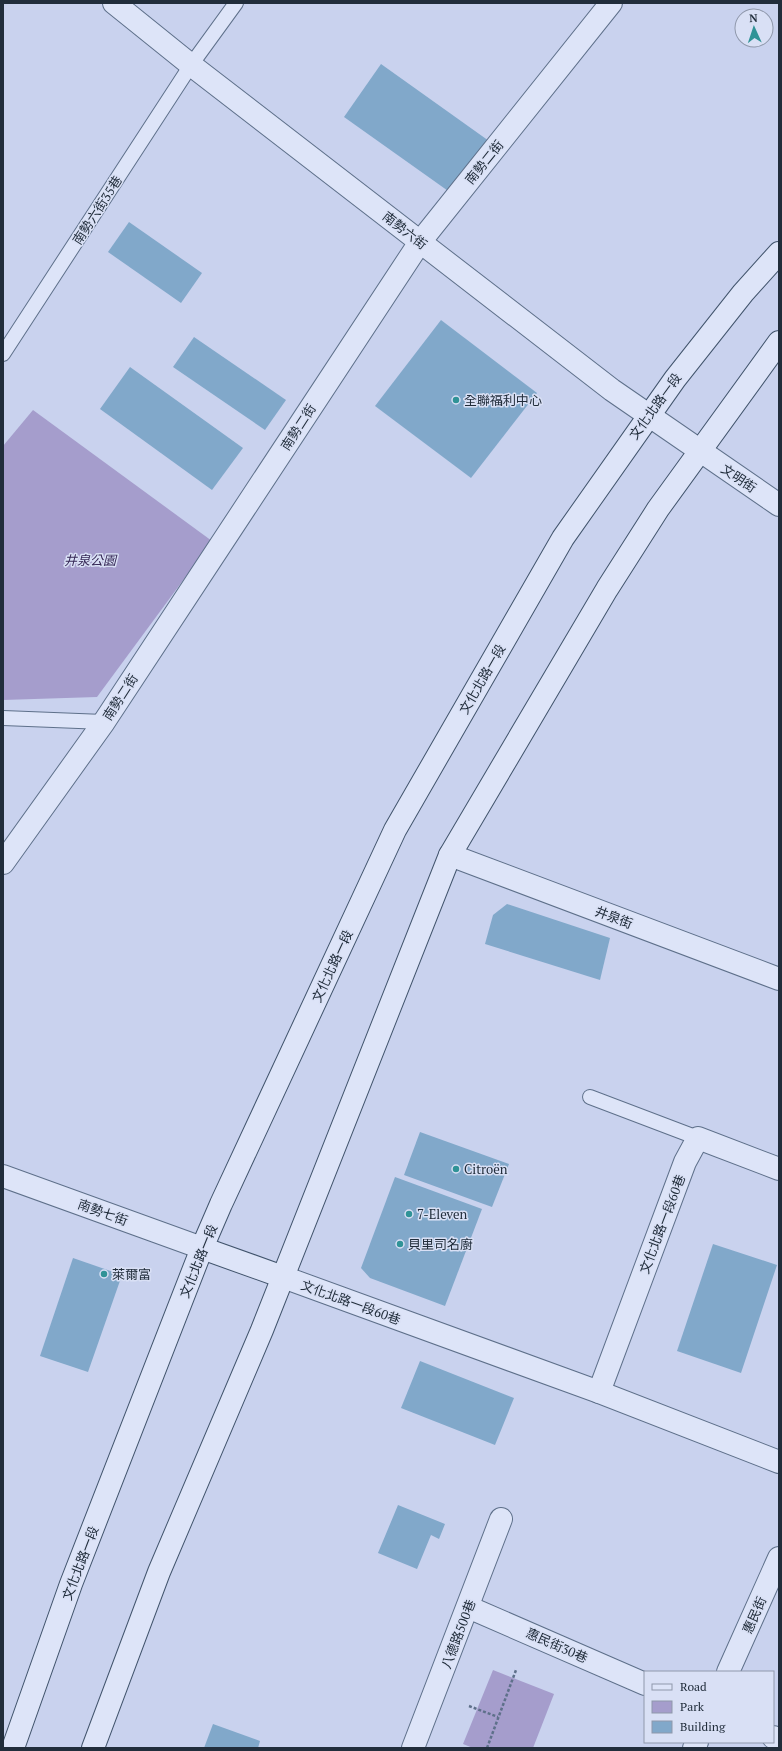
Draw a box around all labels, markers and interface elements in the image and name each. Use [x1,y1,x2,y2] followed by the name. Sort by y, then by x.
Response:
[734,8,774,48] north arrow
[749,11,759,25] text: N
[461,136,507,188] street label: 南勢二街
[68,172,126,248] street label: 南勢六街35巷
[379,207,431,253] street label: 南勢六街
[625,369,685,443] street label: 文化北路一段
[464,391,542,409] place label: 全聯福利中心
[451,395,461,405] marker: 全聯福利中心
[276,400,320,454] street label: 南勢二街
[718,460,760,496] street label: 文明街
[64,551,118,569] park label: 井泉公園
[455,641,509,717] street label: 文化北路一段
[98,670,142,724] street label: 南勢二街
[593,902,635,932] street label: 井泉街
[307,927,357,1005] street label: 文化北路一段
[464,1160,508,1178] place label: Citroën
[451,1164,461,1174] marker: Citroën
[635,1172,689,1276] street label: 文化北路一段60巷
[75,1195,131,1229] street label: 南勢七街
[417,1205,467,1223] place label: 7-Eleven
[404,1209,414,1219] marker: 7-Eleven
[175,1221,221,1301] street label: 文化北路一段
[408,1235,473,1253] place label: 貝里司名廚
[395,1239,405,1249] marker: 貝里司名廚
[112,1265,151,1283] place label: 萊爾富
[99,1269,109,1279] marker: 萊爾富
[299,1276,403,1328] street label: 文化北路一段60巷
[58,1523,102,1603] street label: 文化北路一段
[738,1594,770,1636] street label: 惠民街
[437,1597,479,1671] street label: 八德路500巷
[523,1623,591,1667] street label: 惠民街30巷
[644,1671,774,1743] legend
[680,1679,707,1694] text: Road
[680,1699,705,1714] text: Park
[680,1719,726,1734] text: Building

